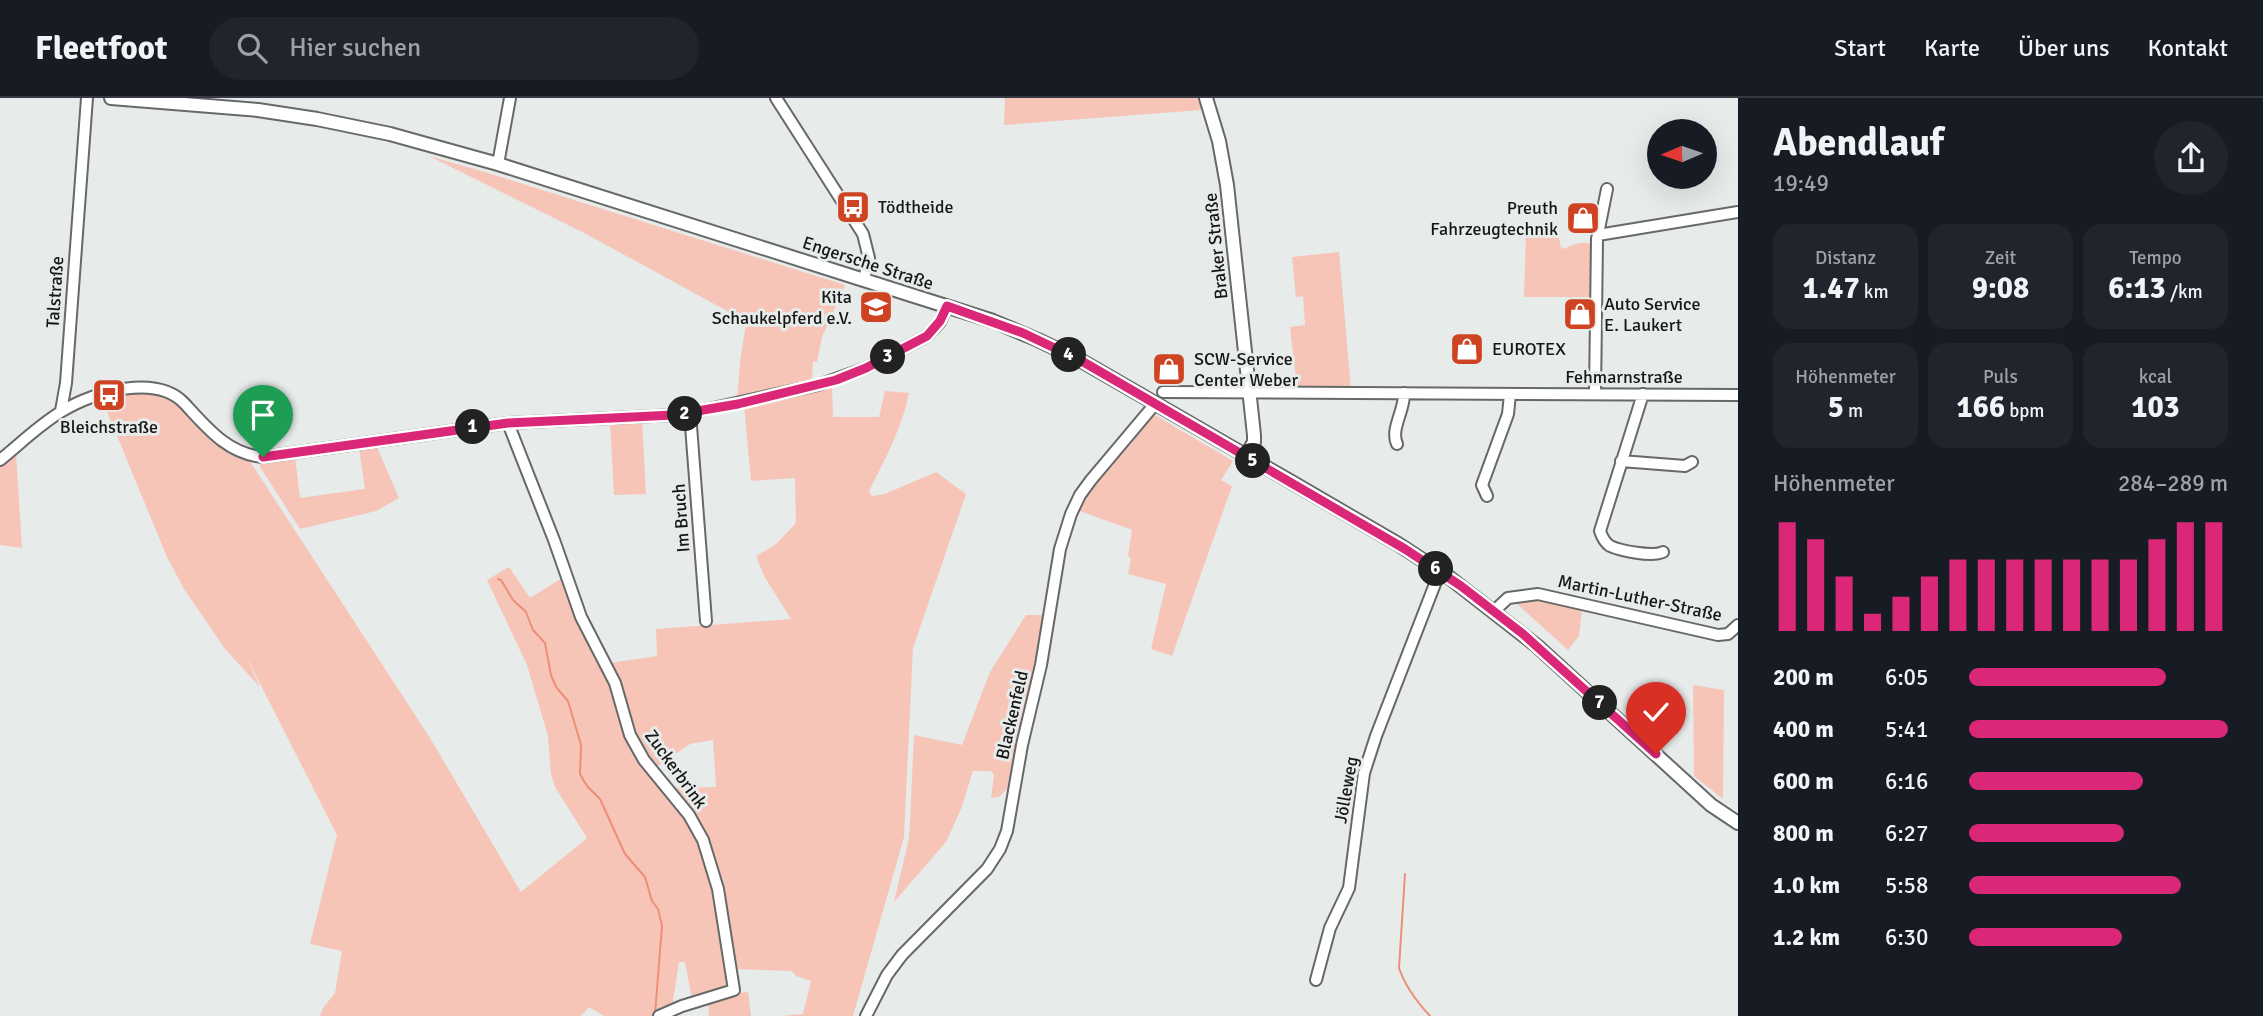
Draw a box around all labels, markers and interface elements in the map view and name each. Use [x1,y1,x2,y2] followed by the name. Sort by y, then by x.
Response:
[209,17,699,80] search box
[35,28,167,69] text: Fleetfoot
[233,29,271,67] icon: search
[289,32,421,64] text: Hier suchen
[1834,33,1886,63] text: Start
[1924,33,1980,63] text: Karte
[2018,33,2110,63] text: Über uns
[2148,33,2228,63] text: Kontakt
[1647,119,1717,189] north arrow
[1647,119,1717,189] map controls
[1773,119,1944,166] text: Abendlauf
[2154,121,2228,195] button: share
[1773,169,1829,198] text: 19:49
[834,188,872,226] bus stop icon: Tödtheide
[1199,192,1233,300] street label: Braker Straße
[878,196,953,218] place label: Tödtheide
[1430,197,1558,240] place label: Preuth Fahrzeugtechnik
[1564,199,1602,237] shop icon: Preuth Fahrzeugtechnik
[800,231,936,295] street label: Engersche Straße
[1815,246,1876,270] text: Distanz
[1985,246,2016,270] text: Zeit
[2129,246,2182,270] text: Tempo
[42,255,68,329] street label: Talstraße
[1802,270,1860,307] text: 1.47
[1972,270,2029,307] text: 9:08
[2108,270,2166,307] text: 6:13
[1860,280,1889,304] text: km
[2166,280,2203,304] text: /km
[712,286,852,329] place label: Kita Schaukelpferd e.V.
[857,288,895,326] school or university icon: Kita Schaukelpferd e.V.
[1604,293,1701,336] place label: Auto Service E. Laukert
[1561,295,1599,333] shop icon: Auto Service E. Laukert
[1448,330,1486,368] shop icon: EUROTEX
[1052,338,1086,372] pin: 4
[1492,338,1566,360] place label: EUROTEX
[870,340,906,374] pin: 3
[1063,342,1074,366] text: 4
[882,344,893,368] text: 3
[1194,348,1298,391] place label: SCW-Service Center Weber
[1150,350,1188,388] shop icon: SCW-Service Center Weber
[1795,365,1896,389] text: Höhenmeter
[1983,365,2018,389] text: Puls
[2139,365,2172,389] text: kcal
[1565,366,1683,388] street label: Fehmarnstraße
[90,376,128,414] bus stop icon: Bleichstraße
[233,385,293,457] pin
[1828,389,1844,426] text: 5
[1956,389,2005,426] text: 166
[2131,389,2180,426] text: 103
[244,396,282,434] icon: arrive
[668,396,702,432] pin: 2
[1844,399,1863,423] text: m
[2005,399,2045,423] text: bpm
[679,401,690,425] text: 2
[456,410,490,444] pin: 1
[467,414,478,438] text: 1
[60,416,158,438] place label: Bleichstraße
[1236,444,1270,478] pin: 5
[1247,448,1258,472] text: 5
[1773,469,1895,498] text: Höhenmeter
[2118,469,2228,498] text: 284–289 m
[668,483,694,553] street label: Im Bruch
[1418,552,1454,587] pin: 6
[1430,556,1441,580] text: 6
[1556,570,1724,626] street label: Martin-Luther-Straße
[1773,663,1834,692] text: 200 m
[1885,663,1928,692] text: 6:05
[991,668,1033,762] street label: Blackenfeld
[1626,682,1686,754] pin
[1582,686,1618,720] pin: 7
[1594,690,1605,714] text: 7
[1637,693,1675,731] icon: check
[1773,715,1834,744] text: 400 m
[1885,715,1928,744] text: 5:41
[640,725,712,813] street label: Zuckerbrink
[1329,755,1363,825] street label: Jölleweg
[1773,767,1834,796] text: 600 m
[1885,767,1928,796] text: 6:16
[1773,819,1834,848] text: 800 m
[1885,819,1928,848] text: 6:27
[1773,871,1840,900] text: 1.0 km
[1885,871,1928,900] text: 5:58
[1773,923,1840,952] text: 1.2 km
[1885,923,1928,952] text: 6:30

